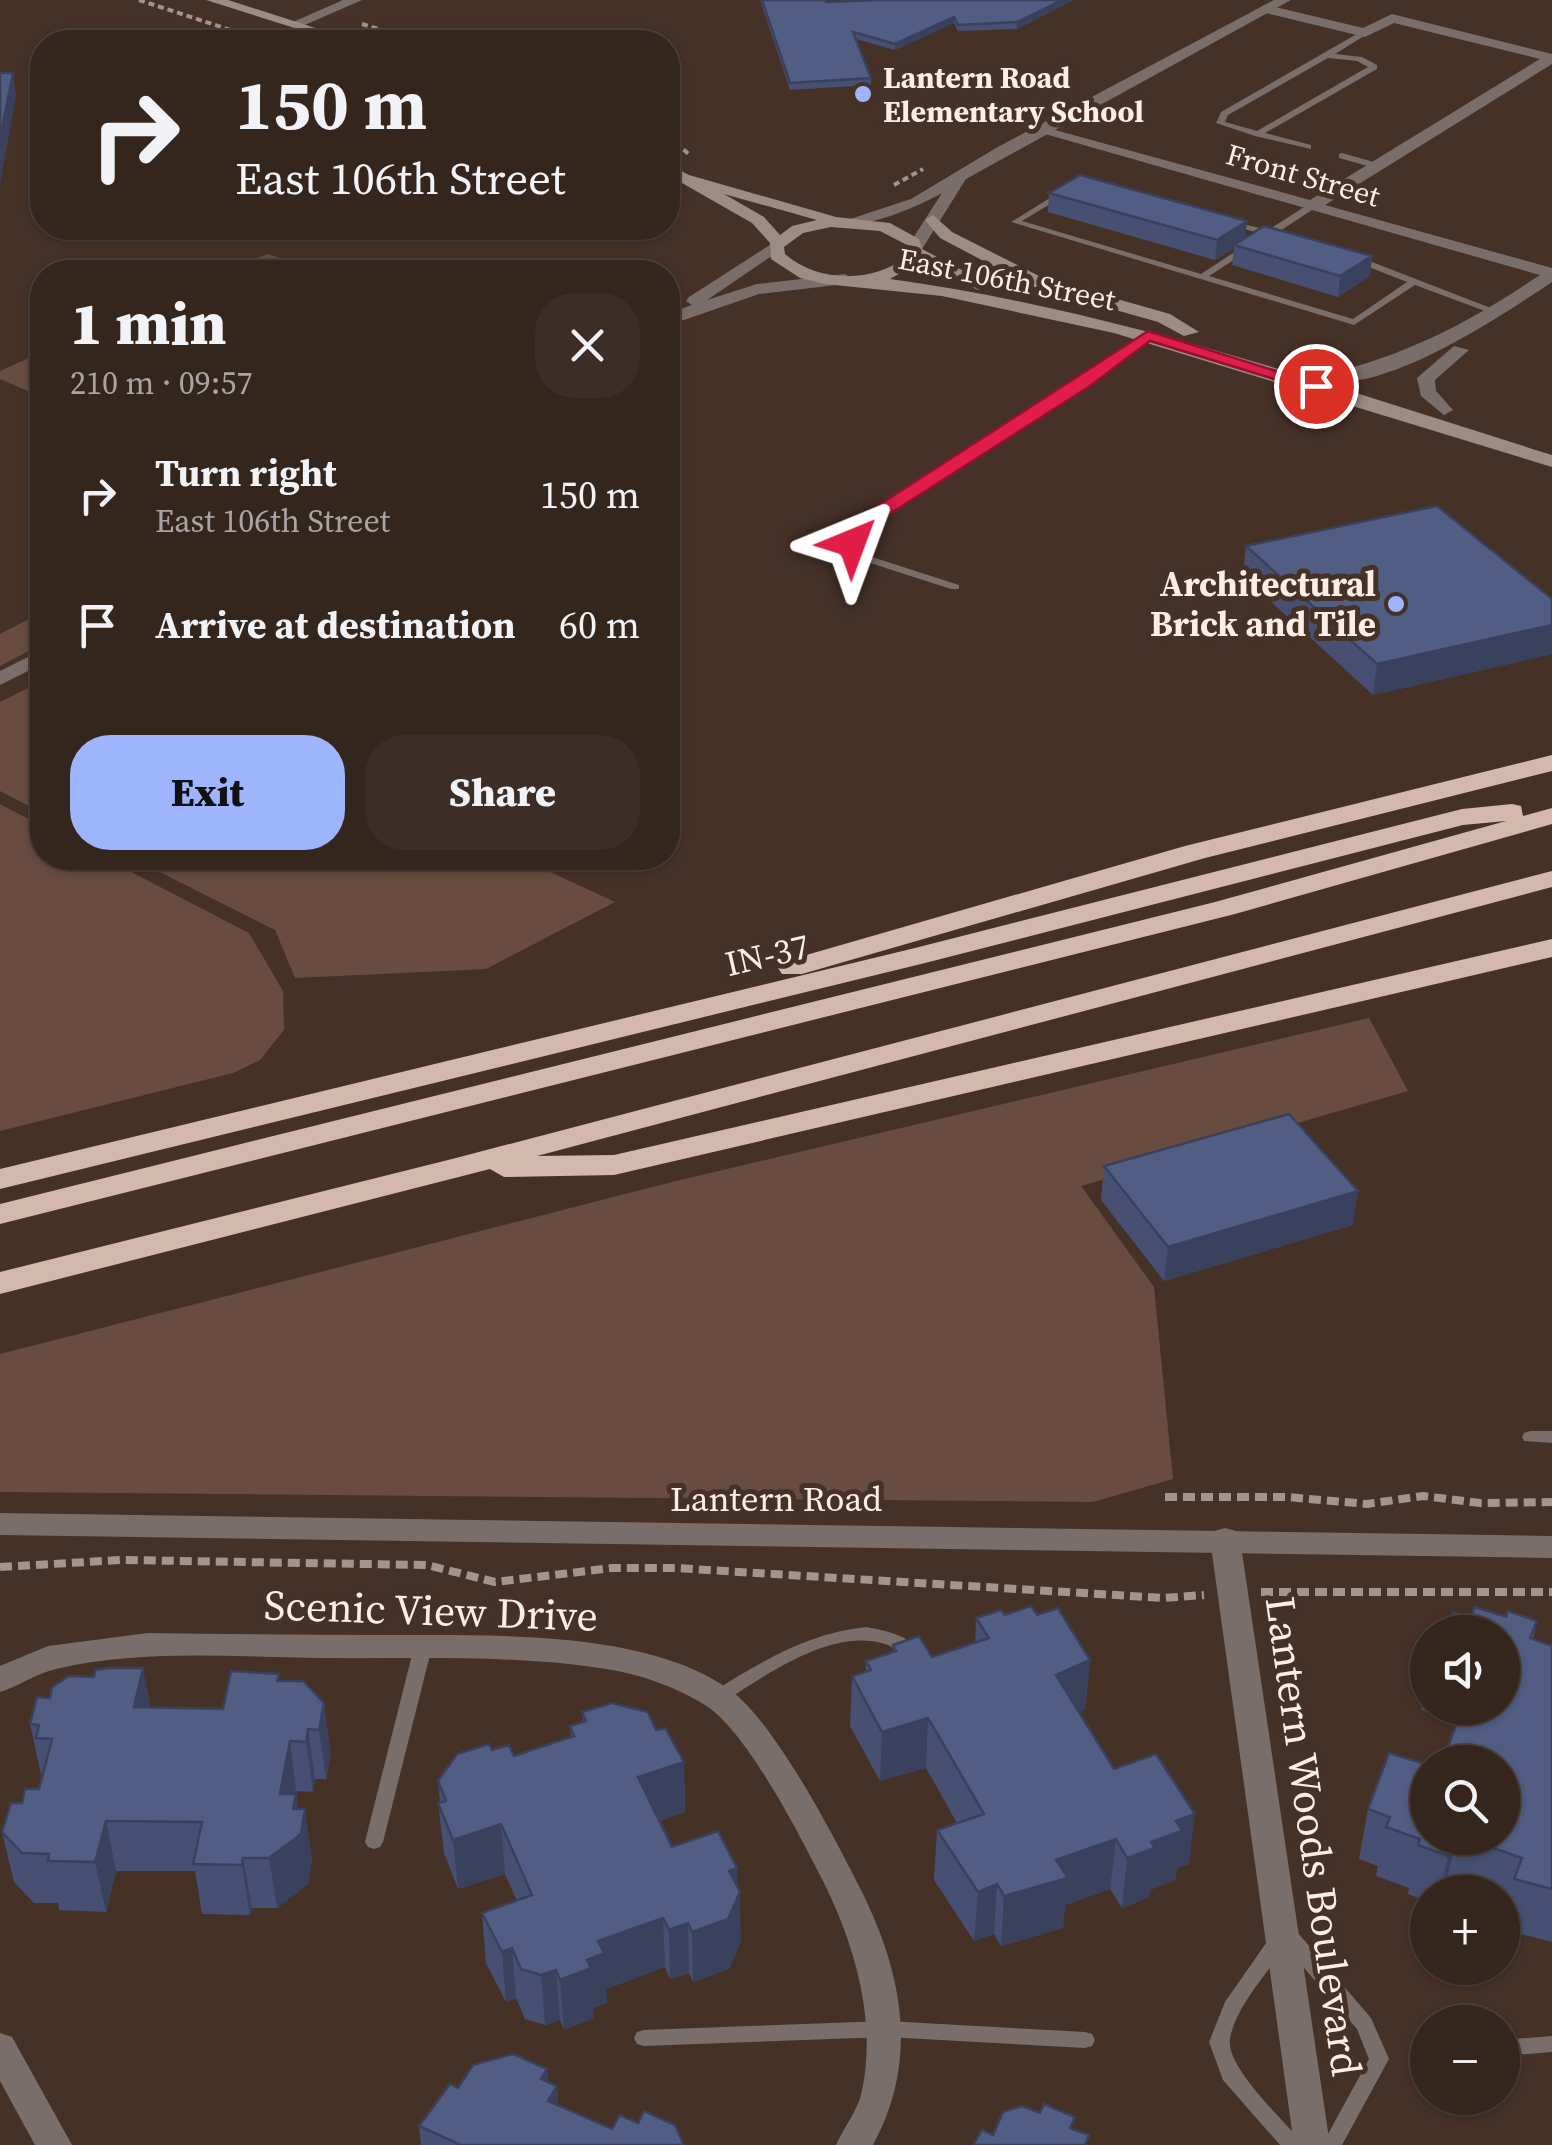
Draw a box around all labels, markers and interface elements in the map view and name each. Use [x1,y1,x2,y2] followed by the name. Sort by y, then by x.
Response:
[235,56,427,152] text: 150 m
[883,57,1144,132] place label: Lantern Road Elementary School
[70,70,200,200] icon: right
[852,83,874,105] marker: Lantern Road Elementary School
[1221,134,1385,217] street label: Front Street
[235,147,566,209] text: East 106th Street
[895,238,1119,320] street label: East 106th Street
[70,282,226,364] text: 1 min
[535,293,640,398] button: close
[1274,344,1359,429] pin
[1289,359,1344,414] icon: arrive
[70,361,252,405] text: 210 m · 09:57
[155,447,337,499] text: Turn right
[70,468,125,523] icon: right
[540,469,640,521] text: 150 m
[800,491,904,595] position arrow
[155,499,390,543] text: East 106th Street
[1150,560,1376,648] place label: Architectural Brick and Tile
[1385,593,1407,615] marker: Architectural Brick and Tile
[70,598,125,653] icon: arrive
[155,599,516,651] text: Arrive at destination
[559,599,640,651] text: 60 m
[70,735,345,850] button: Exit
[365,735,640,850] button: Share
[720,922,814,988] street label: IN-37
[670,1475,882,1523] street label: Lantern Road
[263,1575,599,1645] street label: Scenic View Drive
[1252,1593,1376,2080] street label: Lantern Woods Boulevard
[1410,1615,1520,2115] map controls
[1410,1615,1520,1725] button: sound
[1410,1745,1520,1855] button: search
[1410,1875,1520,1985] button: +
[1410,2005,1520,2115] button: −

